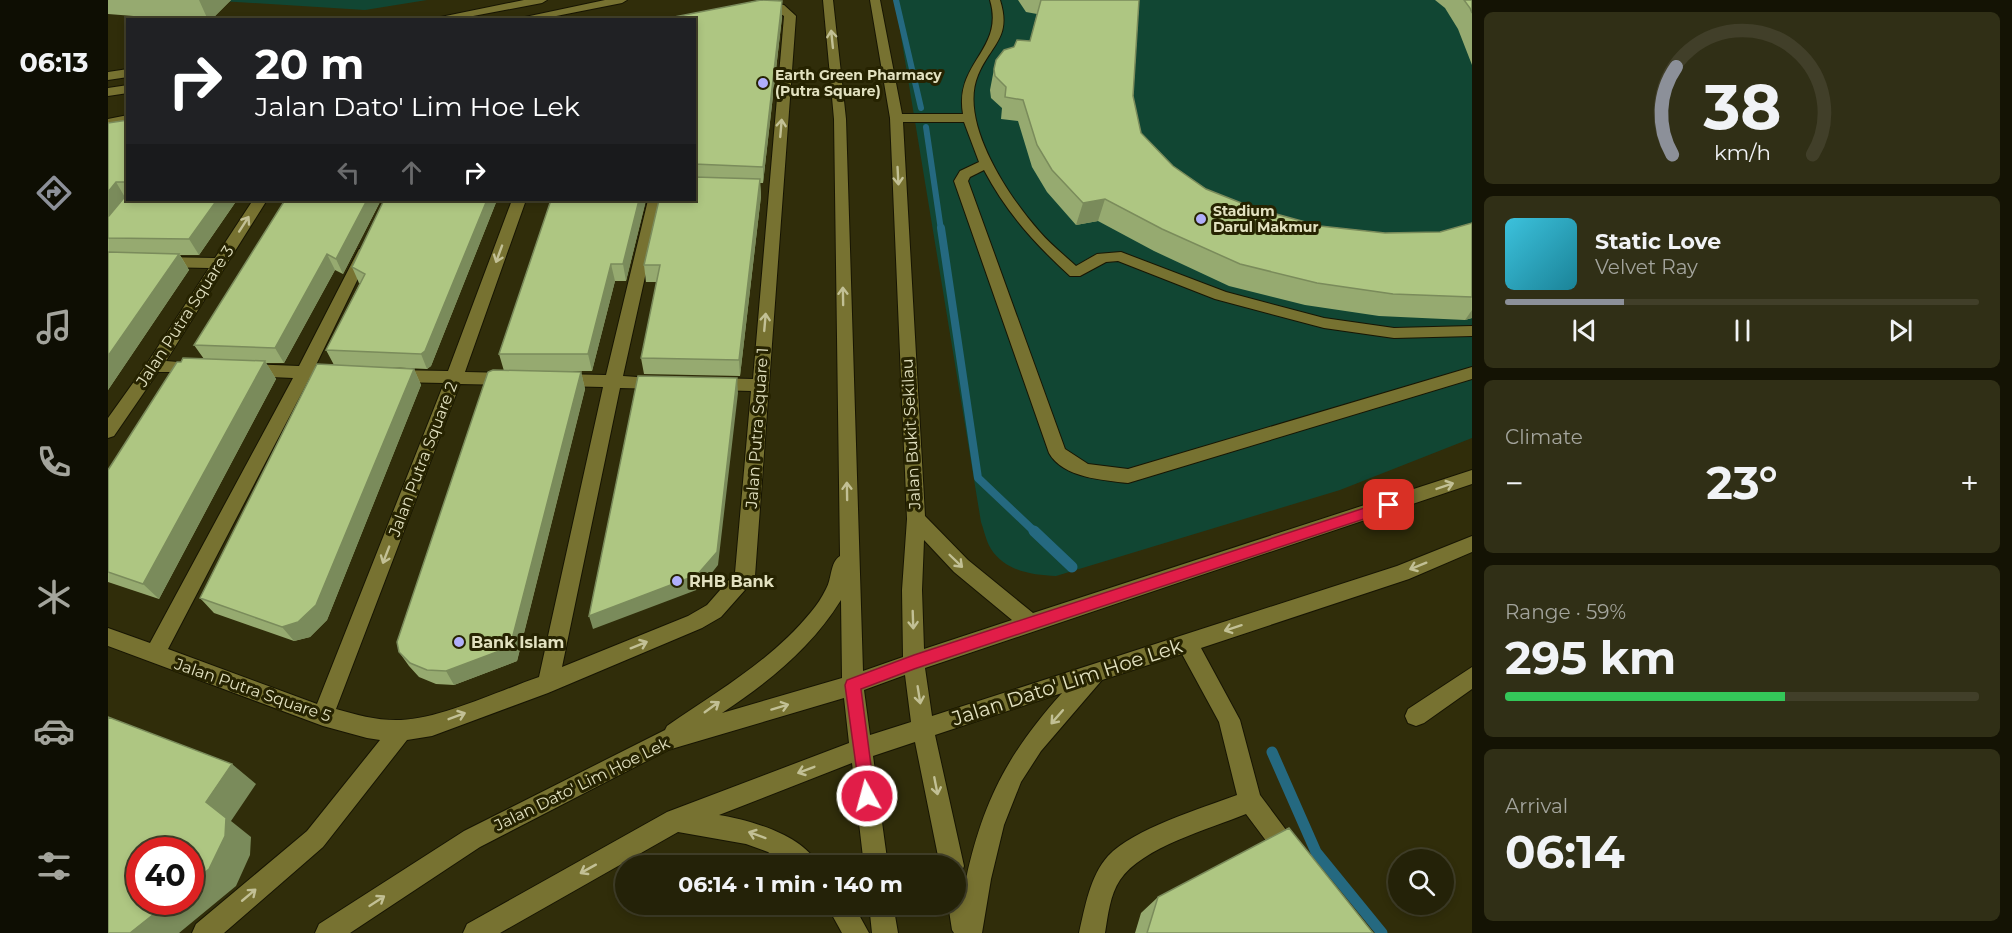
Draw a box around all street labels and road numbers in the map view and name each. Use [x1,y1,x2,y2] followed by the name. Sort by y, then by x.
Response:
[132,242,238,391] street label: Jalan Putra Square 3
[742,347,772,510] street label: Jalan Putra Square 1
[898,358,924,511] street label: Jalan Bukit Sekilau
[384,379,461,540] street label: Jalan Putra Square 2
[948,633,1185,731] street label: Jalan Dato' Lim Hoe Lek
[171,654,334,726] street label: Jalan Putra Square 5
[490,733,673,835] street label: Jalan Dato' Lim Hoe Lek

